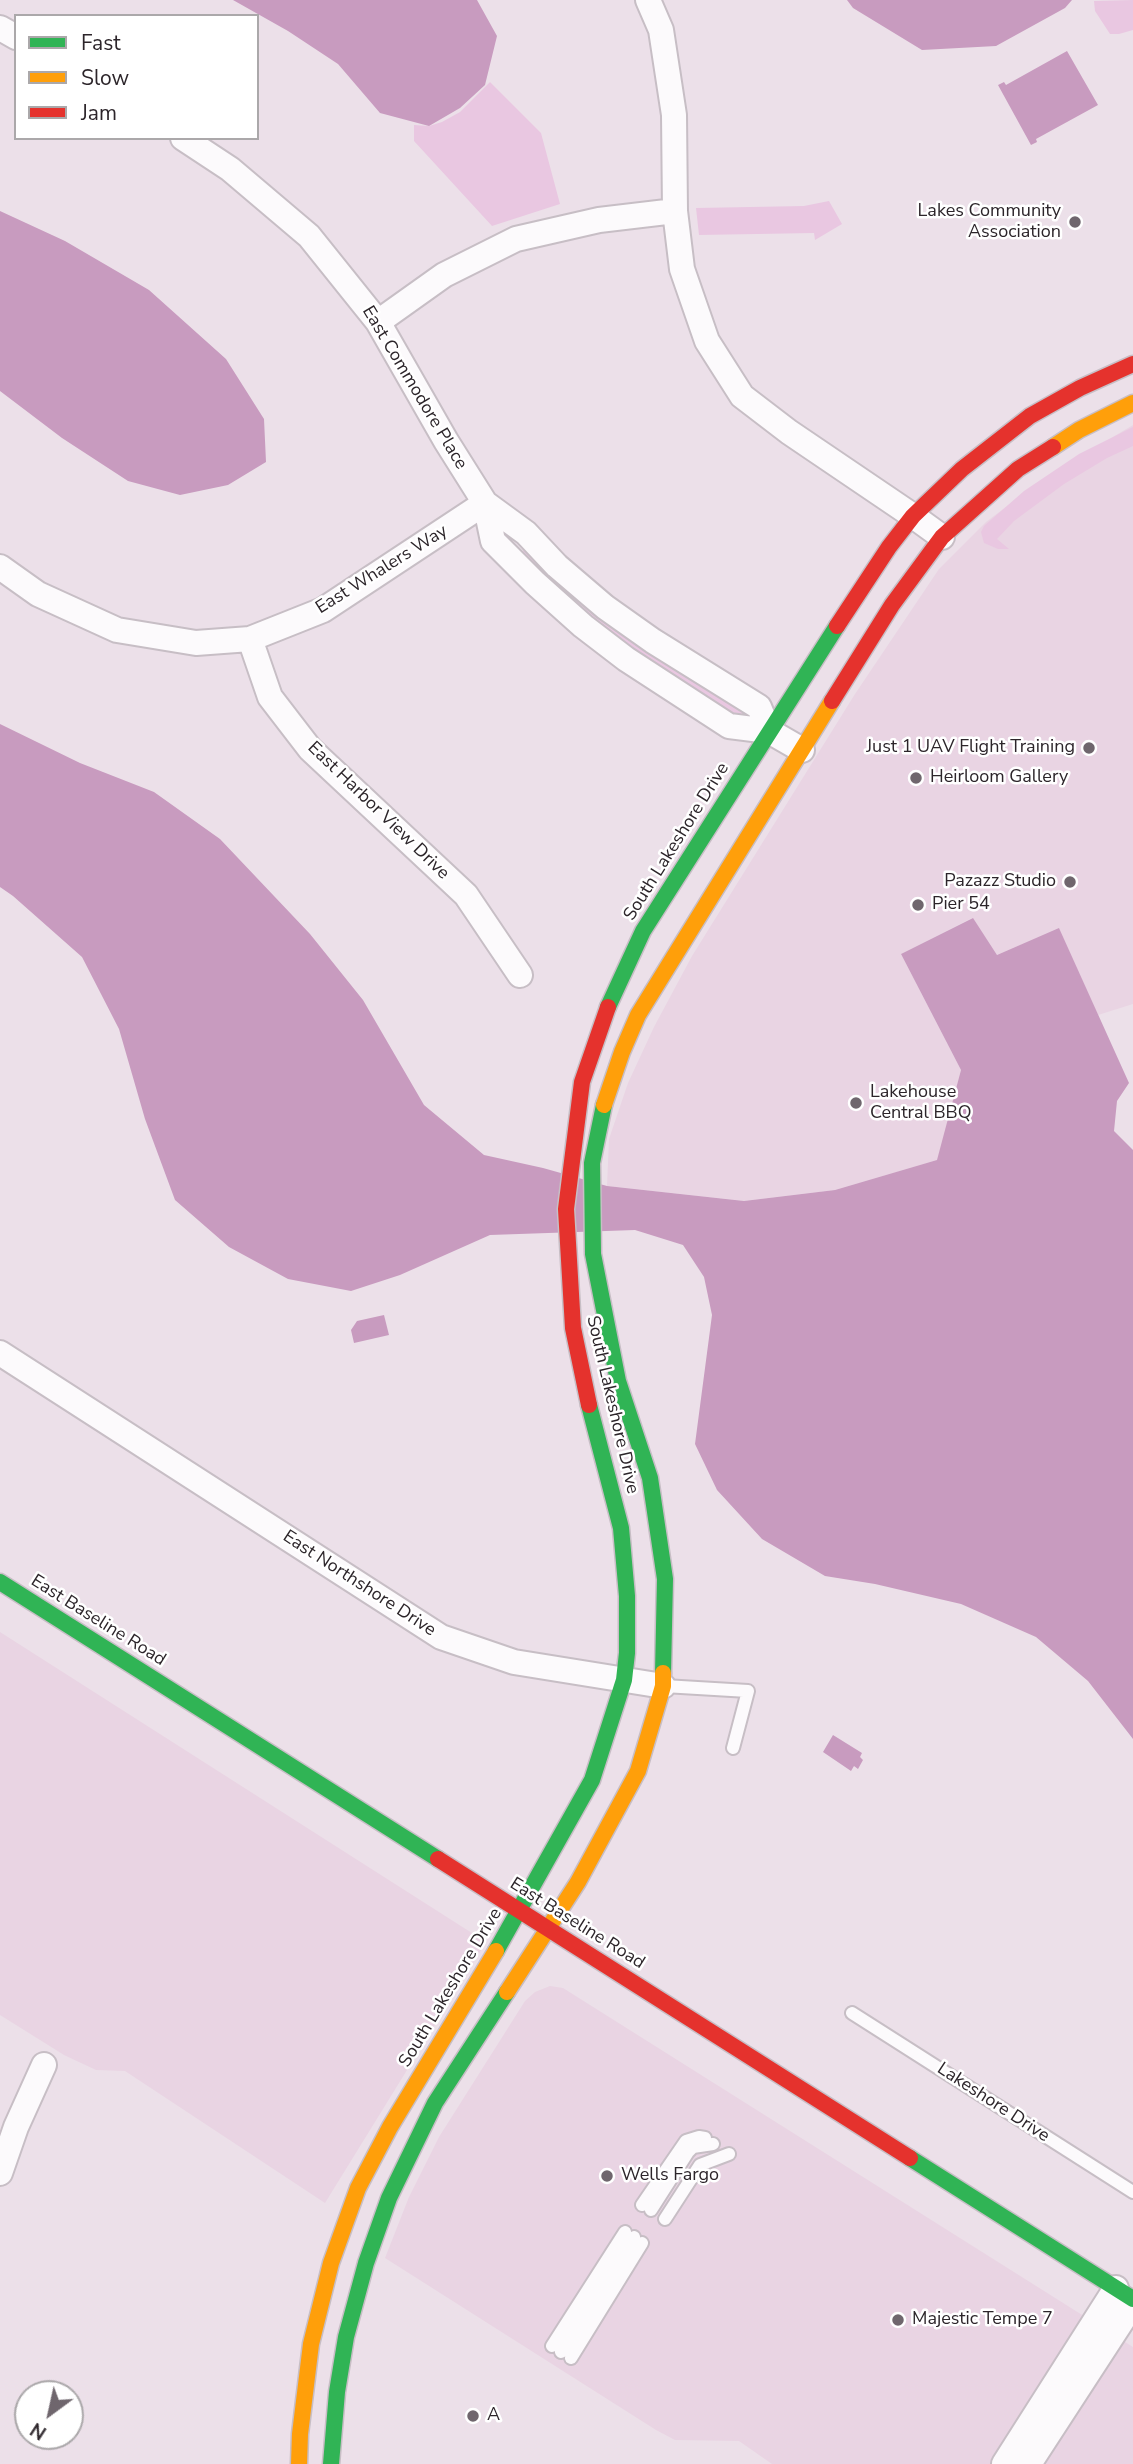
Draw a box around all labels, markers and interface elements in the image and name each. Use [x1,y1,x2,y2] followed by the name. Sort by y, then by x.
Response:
[14,14,259,140] legend
[81,29,121,57] text: Fast
[81,64,129,92] text: Slow
[81,99,117,127] text: Jam
[918,201,1061,244] place label: Lakes Community Association
[1067,214,1083,230] marker: Lakes Community Association
[357,302,471,474] street label: East Commodore Place
[312,521,452,619] street label: East Whalers Way
[866,737,1075,759] place label: Just 1 UAV Flight Training
[302,738,454,884] street label: East Harbor View Drive
[1081,740,1097,756] marker: Just 1 UAV Flight Training
[620,759,734,925] street label: South Lakeshore Drive
[930,767,1068,789] place label: Heirloom Gallery
[908,770,924,786] marker: Heirloom Gallery
[944,871,1056,893] place label: Pazazz Studio
[1062,874,1078,890] marker: Pazazz Studio
[932,894,990,916] place label: Pier 54
[910,897,926,913] marker: Pier 54
[870,1082,972,1124] place label: Lakehouse Central BBQ
[848,1095,864,1111] marker: Lakehouse Central BBQ
[581,1314,643,1496] street label: South Lakeshore Drive
[278,1526,440,1642] street label: East Northshore Drive
[26,1571,170,1671] street label: East Baseline Road
[505,1874,649,1974] street label: East Baseline Road
[395,1904,507,2072] street label: South Lakeshore Drive
[933,2059,1053,2147] street label: Lakeshore Drive
[621,2165,719,2187] place label: Wells Fargo
[599,2168,615,2184] marker: Wells Fargo
[912,2309,1053,2331] place label: Majestic Tempe 7
[890,2312,906,2328] marker: Majestic Tempe 7
[14,2380,84,2450] north arrow
[487,2405,500,2427] place label: A
[465,2408,481,2424] marker: A
[26,2416,52,2446] text: N

